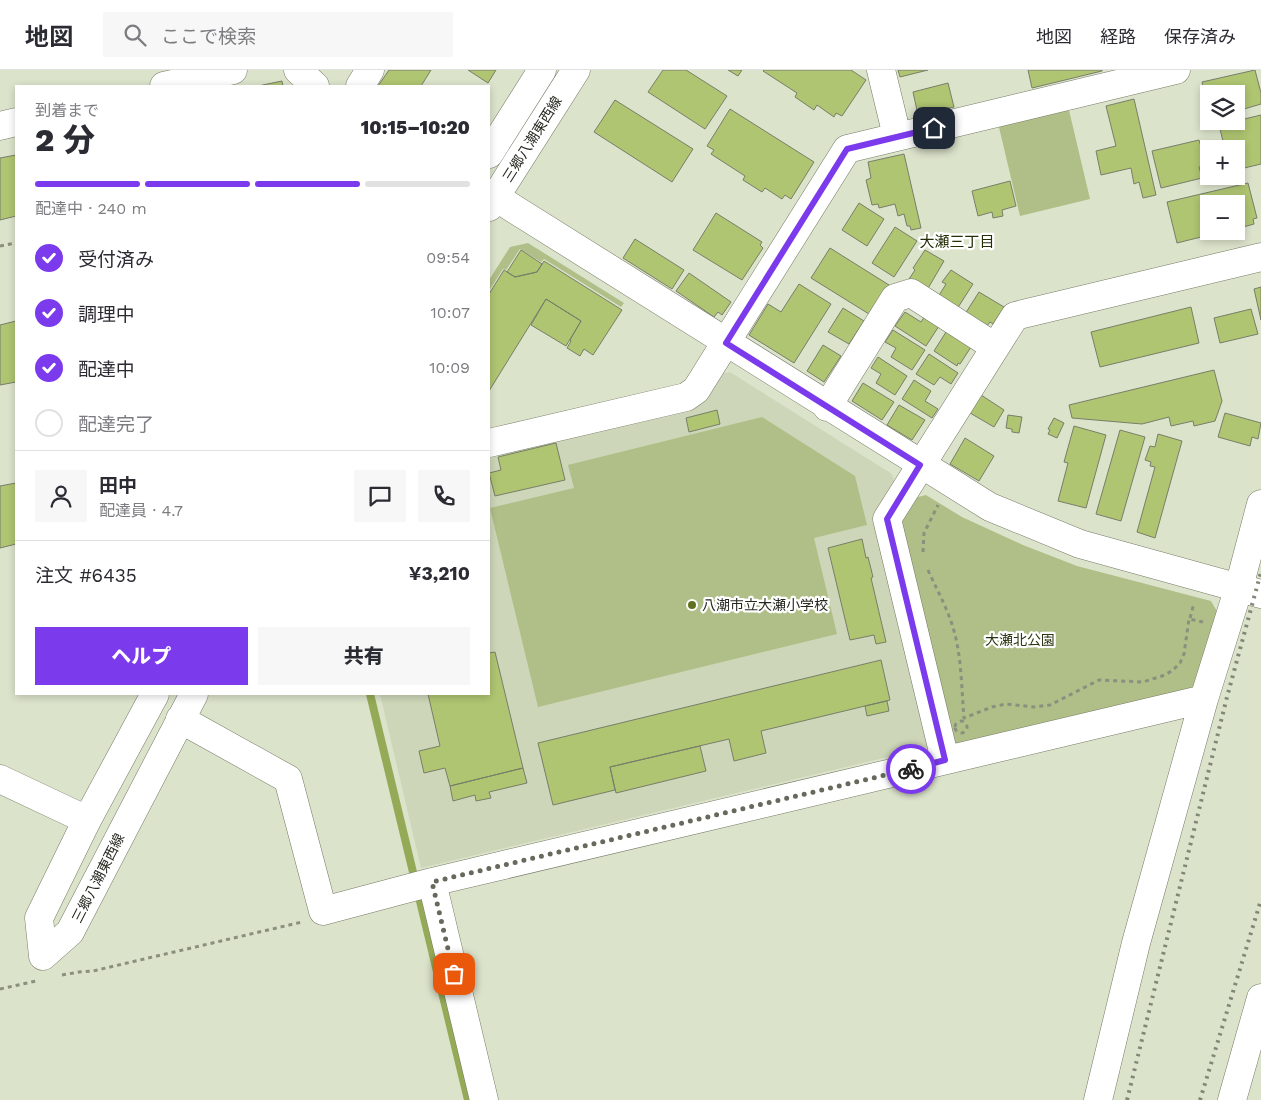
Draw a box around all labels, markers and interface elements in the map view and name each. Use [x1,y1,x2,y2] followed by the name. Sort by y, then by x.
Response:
[103,12,453,57] search box
[121,21,149,49] icon: search
[25,23,73,51] text: 地図
[161,25,256,48] text: ここで検索
[1036,26,1072,47] text: 地図
[1100,26,1136,47] text: 経路
[1164,26,1236,47] text: 保存済み
[1200,85,1245,240] map controls
[1200,85,1245,130] button: layers
[499,93,565,185] street label: 三郷八潮東西線
[35,101,99,120] text: 到着まで
[913,107,955,149] pin
[920,114,948,142] icon: home
[361,116,470,139] text: 10:15–10:20
[35,121,95,159] text: 2 分
[1200,140,1245,185] button: +
[1200,195,1245,240] button: −
[35,199,147,218] text: 配達中 · 240 m
[919,233,995,251] district label: 大瀬三丁目
[35,244,63,272] icon: check
[78,248,154,271] text: 受付済み
[426,248,470,267] text: 09:54
[35,299,63,327] icon: check
[78,303,135,326] text: 調理中
[430,303,470,322] text: 10:07
[35,354,63,382] icon: check
[78,358,135,381] text: 配達中
[429,358,470,377] text: 10:09
[78,413,154,436] text: 配達完了
[35,470,87,522] button: person
[354,470,406,522] button: chat
[418,470,470,522] button: phone
[99,474,137,497] text: 田中
[99,501,183,520] text: 配達員 · 4.7
[409,562,470,585] text: ¥3,210
[35,564,137,587] text: 注文 #6435
[702,597,828,613] place label: 八潮市立大瀬小学校
[686,599,698,611] marker: 八潮市立大瀬小学校
[35,627,248,685] button: ヘルプ
[258,627,470,685] button: 共有
[985,632,1055,648] park label: 大瀬北公園
[886,744,936,794] courier
[897,755,925,783] icon: bike
[69,831,127,925] street label: 三郷八潮東西線
[433,953,475,995] pin
[440,960,468,988] icon: bag

